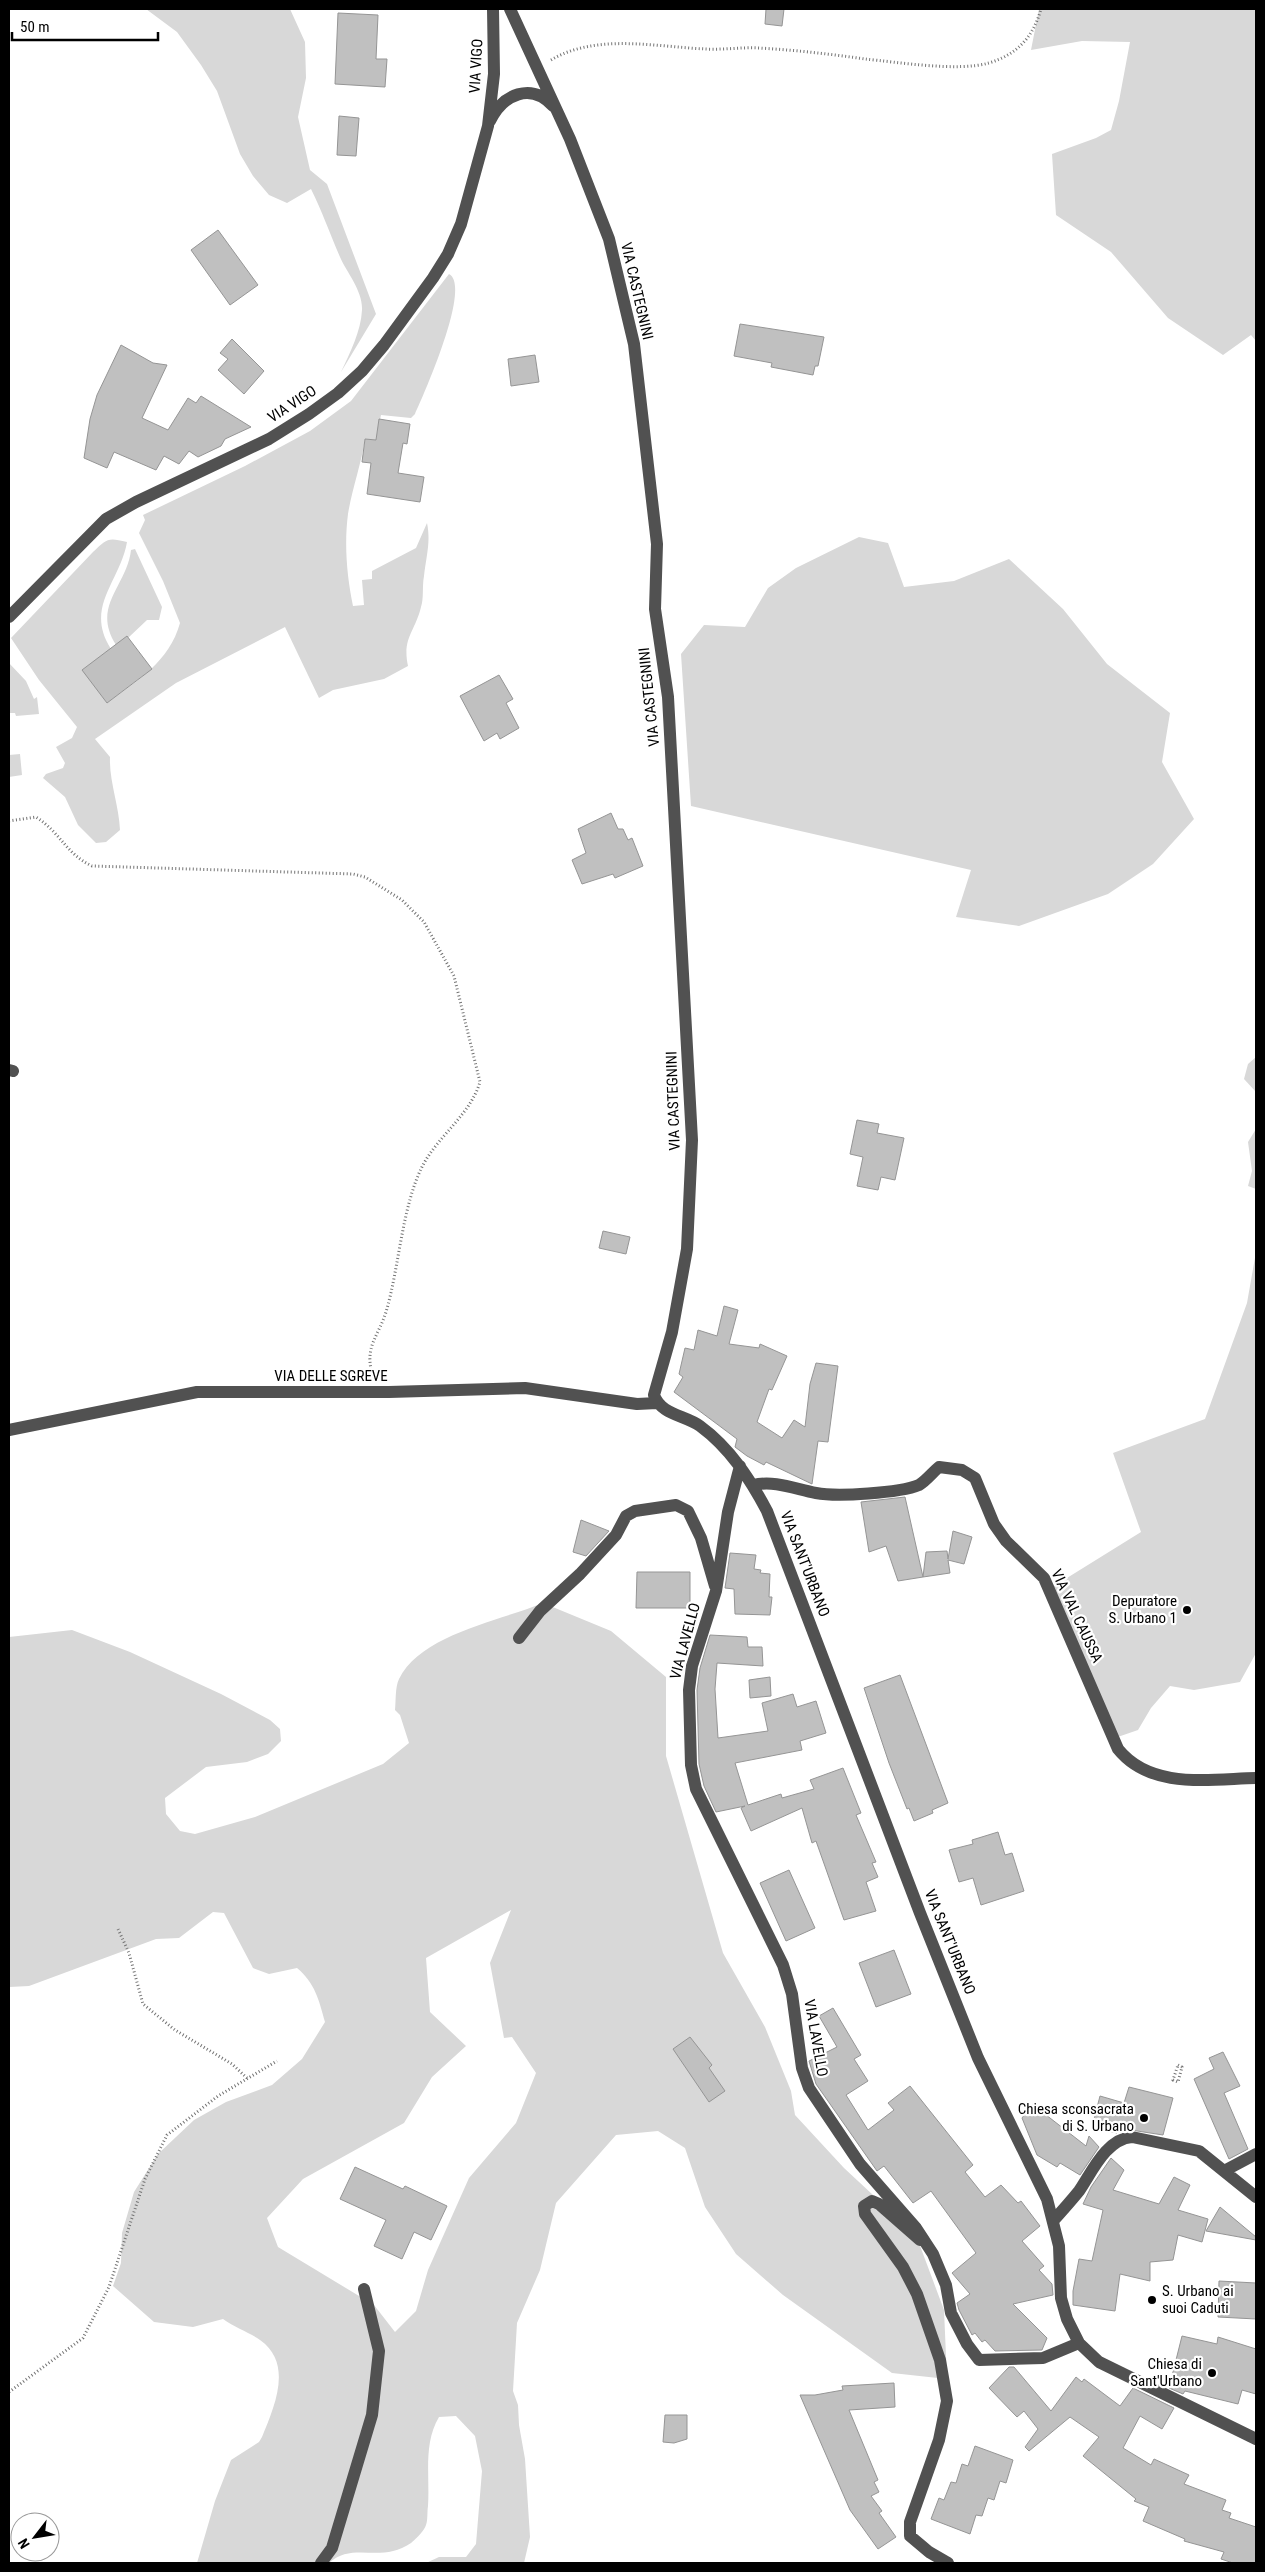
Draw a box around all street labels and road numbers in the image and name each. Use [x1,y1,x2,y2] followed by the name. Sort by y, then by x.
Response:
[466,38,486,94] street label: VIA VIGO
[617,240,657,342] street label: VIA CASTEGNINI
[264,382,320,426] street label: VIA VIGO
[635,647,663,747] street label: VIA CASTEGNINI
[662,1051,684,1151] street label: VIA CASTEGNINI
[274,1367,388,1385] street label: VIA DELLE SGREVE
[777,1509,833,1619] street label: VIA SANT'URBANO
[1047,1566,1107,1666] street label: VIA VAL CAUSSA
[666,1601,704,1681] street label: VIA LAVELLO
[921,1887,979,1997] street label: VIA SANT'URBANO
[800,1998,832,2078] street label: VIA LAVELLO

